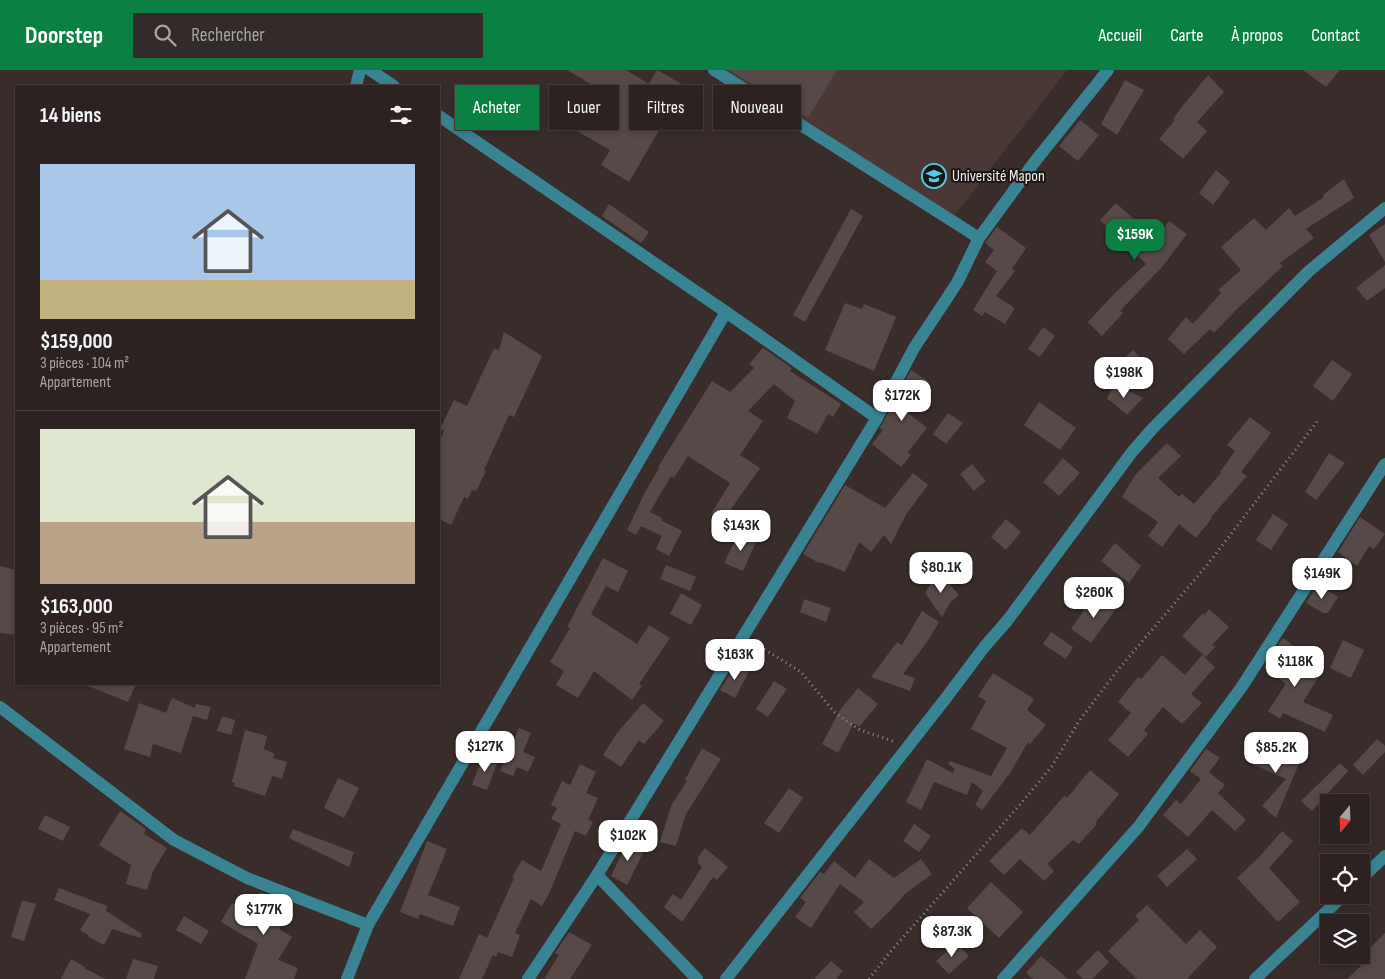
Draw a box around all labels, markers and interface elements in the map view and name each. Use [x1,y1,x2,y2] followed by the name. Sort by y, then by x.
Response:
[133,13,483,58] search box
[25,21,103,50] text: Doorstep
[151,21,179,49] icon: search
[191,24,265,47] text: Rechercher
[1098,25,1142,46] text: Accueil
[1170,25,1203,46] text: Carte
[1231,25,1283,46] text: À propos
[1311,25,1360,46] text: Contact
[455,85,539,130] chip: Acheter
[549,85,619,130] chip: Louer
[629,85,703,130] chip: Filtres
[713,85,801,130] chip: Nouveau
[387,101,415,129] icon: filters
[40,103,101,128] text: 14 biens
[921,163,947,189] school or university icon: Université Mapon
[952,167,1045,186] place label: Université Mapon
[183,196,273,286] icon: home
[1100,218,1170,261] pin: $159K
[1117,225,1154,244] text: $159K
[40,329,113,354] text: $159,000
[40,354,129,373] text: 3 pièces · 104 m²
[1089,356,1159,399] pin: $198K
[1105,363,1143,382] text: $198K
[40,373,111,392] text: Appartement
[867,380,937,422] pin: $172K
[884,386,920,405] text: $172K
[183,462,273,552] icon: home
[706,510,776,552] pin: $143K
[722,516,760,535] text: $143K
[900,552,982,594] pin: $80.1K
[920,558,962,577] text: $80.1K
[1287,558,1357,600] pin: $149K
[1303,564,1341,583] text: $149K
[1059,576,1129,619] pin: $260K
[1075,583,1113,602] text: $260K
[40,594,113,619] text: $163,000
[40,619,123,638] text: 3 pièces · 95 m²
[40,638,111,657] text: Appartement
[700,638,770,681] pin: $163K
[716,645,754,664] text: $163K
[1260,646,1330,688] pin: $118K
[1277,652,1313,671] text: $118K
[450,730,520,773] pin: $127K
[1235,732,1317,774] pin: $85.2K
[467,737,503,756] text: $127K
[1255,738,1297,757] text: $85.2K
[1320,794,1370,844] north arrow
[1320,794,1370,964] map controls
[593,820,663,862] pin: $102K
[610,826,646,845] text: $102K
[1320,854,1370,904] button: locate
[229,894,299,936] pin: $177K
[246,900,282,919] text: $177K
[1320,914,1370,964] button: layers
[911,916,993,958] pin: $87.3K
[932,922,972,941] text: $87.3K

